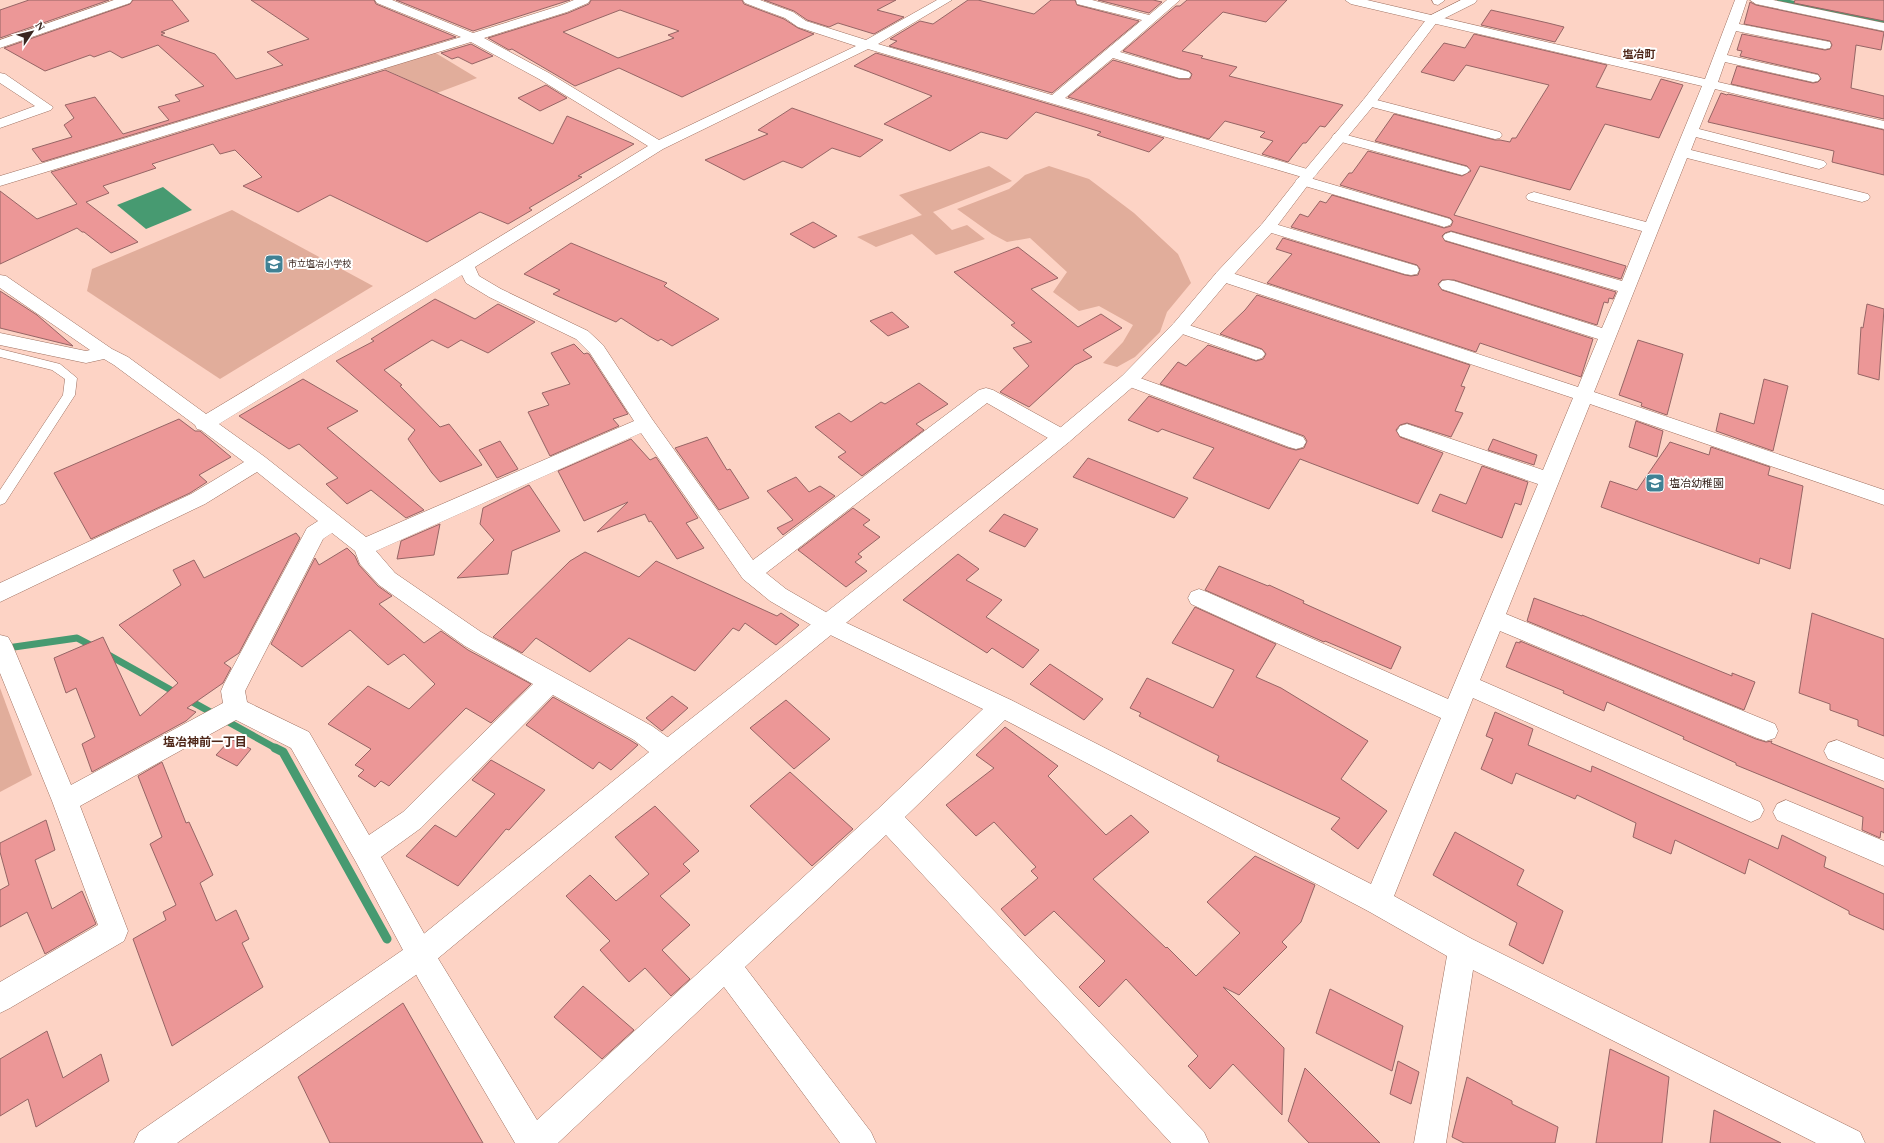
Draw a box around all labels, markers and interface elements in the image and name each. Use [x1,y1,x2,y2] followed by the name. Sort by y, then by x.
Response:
[12,12,52,52] north arrow
[33,20,47,33] text: N
[1623,48,1656,60] district label: 塩冶町
[263,253,285,275] school or university icon: 市立塩冶小学校
[288,258,351,269] place label: 市立塩冶小学校
[1644,472,1666,494] school or university icon: 塩冶幼稚園
[1669,477,1724,489] place label: 塩冶幼稚園
[163,735,247,749] district label: 塩冶神前一丁目

